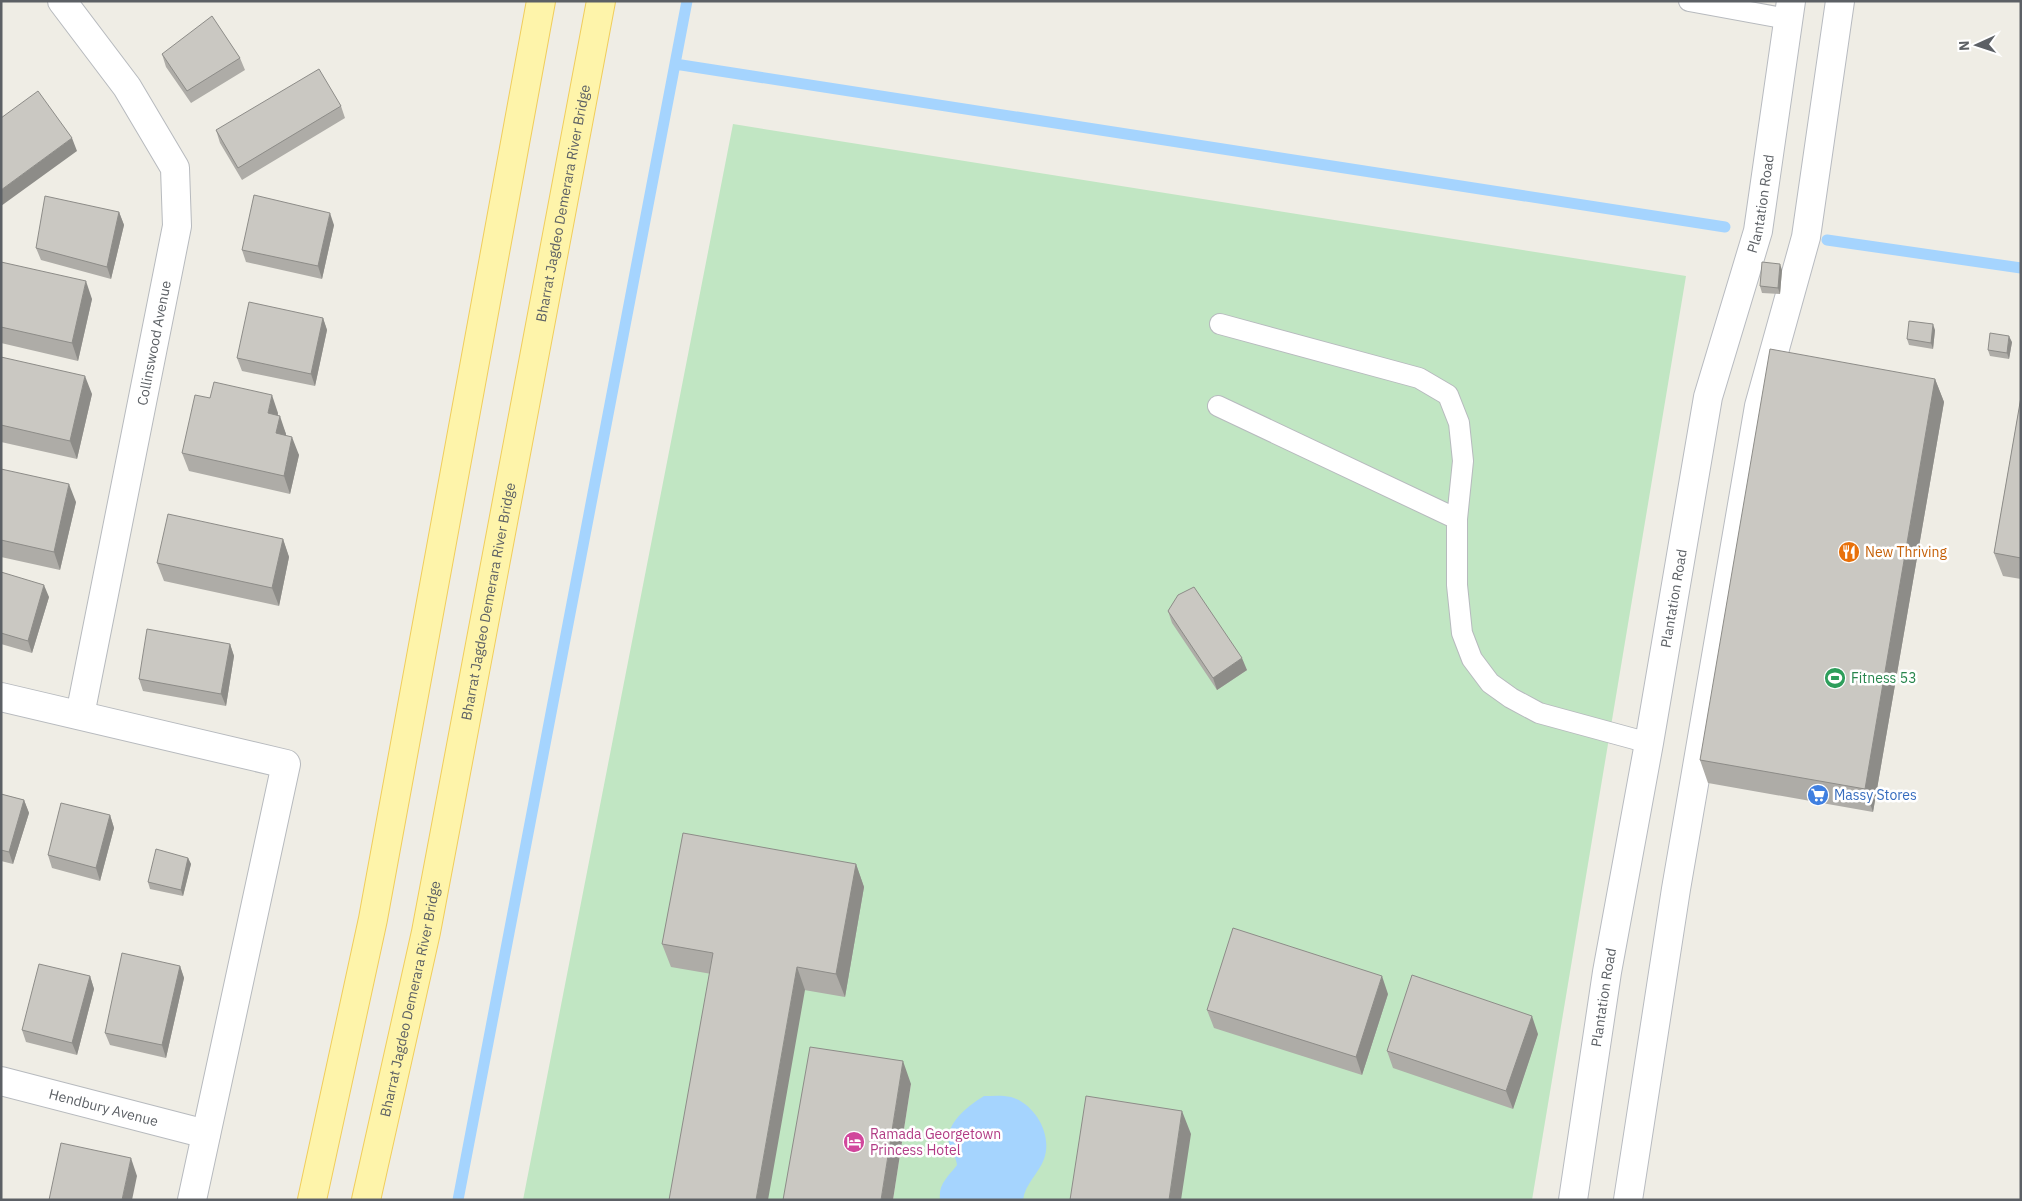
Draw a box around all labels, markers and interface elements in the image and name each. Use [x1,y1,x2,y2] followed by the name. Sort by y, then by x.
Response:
[1952,20,2002,70] north arrow
[1955,40,1973,51] text: N
[532,83,594,324] street label: Bharrat Jagdeo Demerara River Bridge
[1743,153,1778,255] street label: Plantation Road
[133,279,175,407] street label: Collinswood Avenue
[457,481,519,722] street label: Bharrat Jagdeo Demerara River Bridge
[1837,540,1861,564] restaurant icon: New Thriving
[1865,543,1948,561] place label: New Thriving
[1656,548,1691,649] street label: Plantation Road
[1823,666,1847,690] sports icon: Fitness 53
[1851,669,1917,687] place label: Fitness 53
[1806,783,1830,807] supermarket icon: Massy Stores
[1834,786,1917,804] place label: Massy Stores
[376,879,445,1119] street label: Bharrat Jagdeo Demerara River Bridge
[1587,946,1620,1048] street label: Plantation Road
[47,1085,160,1130] street label: Hendbury Avenue
[870,1125,1001,1159] place label: Ramada Georgetown Princess Hotel
[842,1130,866,1154] hotel icon: Ramada Georgetown Princess Hotel

